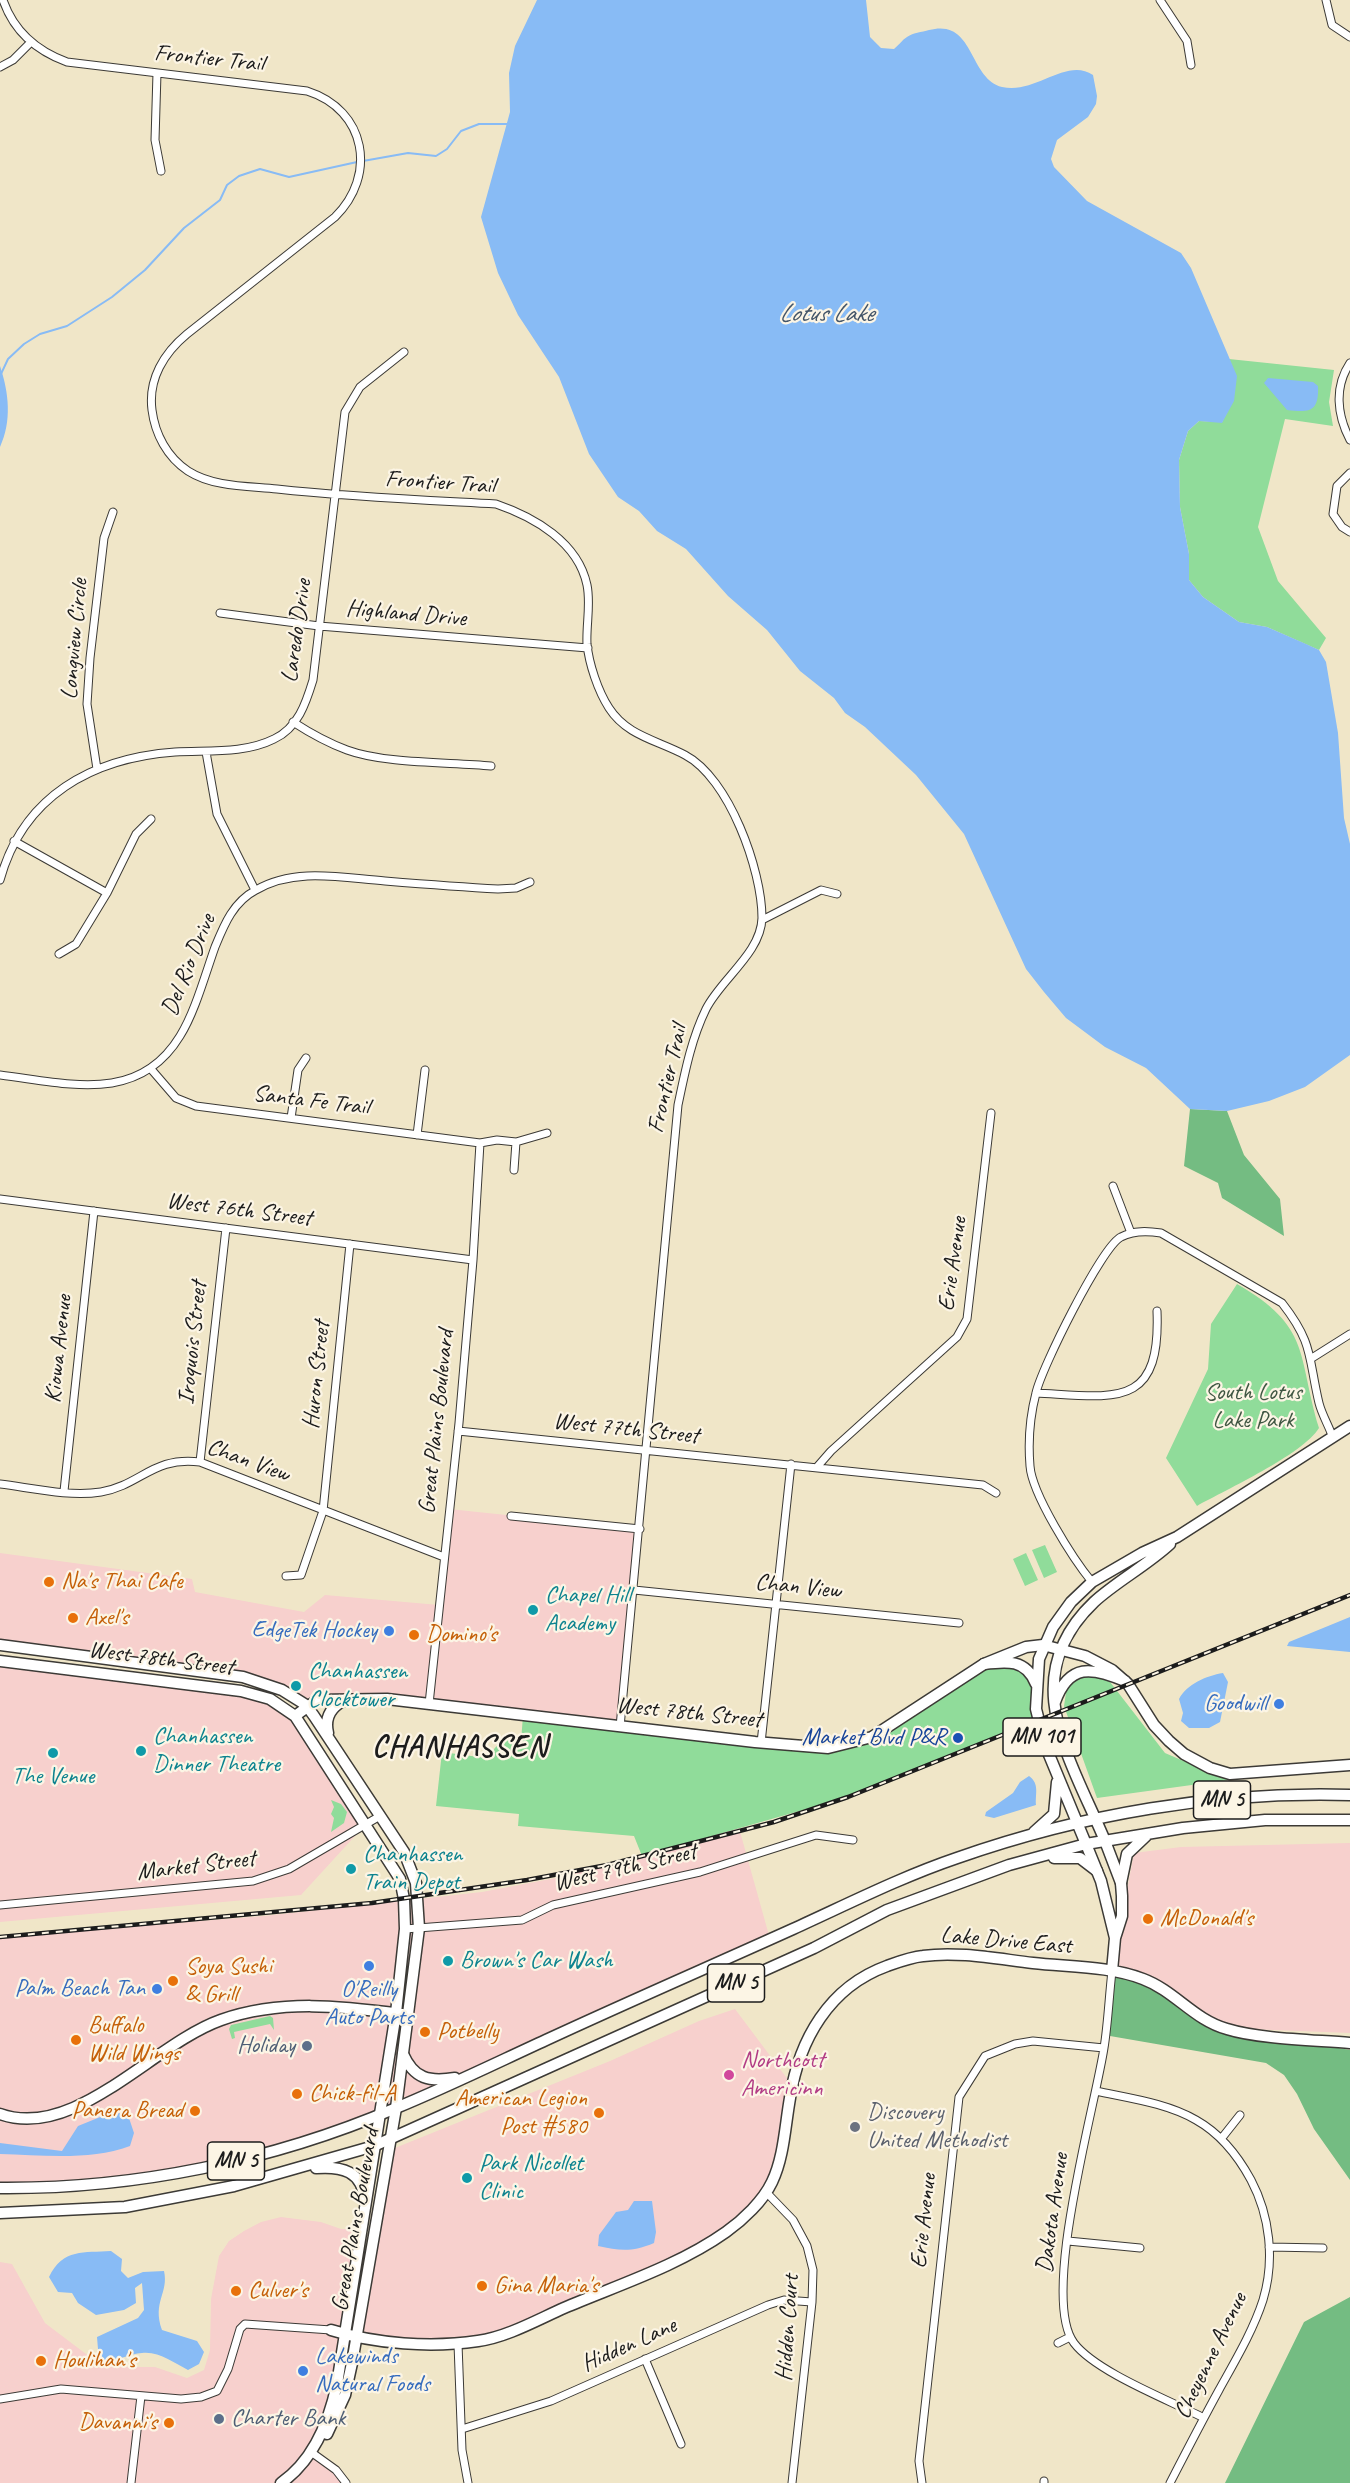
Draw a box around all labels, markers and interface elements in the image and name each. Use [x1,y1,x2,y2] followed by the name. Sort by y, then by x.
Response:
[153,39,265,79] street label: Frontier Trail
[779,298,873,330] water label: Lotus Lake
[384,465,496,501] street label: Frontier Trail
[55,577,95,701] street label: Longview Circle
[276,578,318,684] street label: Laredo Drive
[345,594,467,634] street label: Highland Drive
[156,910,222,1020] street label: Del Rio Drive
[642,1022,694,1136] street label: Frontier Trail
[251,1080,371,1122] street label: Santa Fe Trail
[165,1187,313,1233] street label: West 76th Street
[932,1215,974,1313] street label: Erie Avenue
[172,1280,214,1406] street label: Iroquois Street
[39,1294,79,1404] street label: Kiowa Avenue
[297,1320,337,1430] street label: Huron Street
[413,1329,461,1515] street label: Great Plains Boulevard
[1204,1379,1302,1435] park label: South Lotus Lake Park
[552,1407,700,1451] street label: West 77th Street
[203,1433,293,1489] street label: Chan View
[61,1568,183,1596] place label: Na's Thai Cafe
[754,1568,842,1606] street label: Chan View
[42,1575,56,1589] marker: Na's Thai Cafe
[545,1582,631,1638] place label: Chapel Hill Academy
[526,1603,540,1617] marker: Chapel Hill Academy
[85,1604,128,1632] place label: Axel's
[66,1611,80,1625] marker: Axel's
[251,1617,377,1645] place label: EdgeTek Hockey
[426,1621,497,1649] place label: Domino's
[382,1624,396,1638] marker: EdgeTek Hockey
[407,1628,421,1642] marker: Domino's
[87,1636,235,1682] street label: West 78th Street
[308,1658,407,1714] place label: Chanhassen Clocktower
[289,1679,303,1693] marker: Chanhassen Clocktower
[1204,1690,1267,1718] place label: Goodwill
[615,1691,763,1735] street label: West 78th Street
[1272,1697,1286,1711] marker: Goodwill
[1003,1718,1081,1756] road number: MN 101
[153,1723,280,1779] place label: Chanhassen Dinner Theatre
[802,1724,946,1752] place label: Market Blvd P&R
[373,1730,547,1766] district label: CHANHASSEN
[951,1731,965,1745] marker: Market Blvd P&R
[134,1744,148,1758] marker: Chanhassen Dinner Theatre
[46,1746,60,1760] marker: The Venue
[12,1763,94,1791] place label: The Venue
[1194,1781,1250,1819] road number: MN 5
[551,1838,699,1898] street label: West 79th Street
[363,1841,462,1897] place label: Chanhassen Train Depot
[135,1844,257,1888] street label: Market Street
[344,1862,358,1876] marker: Chanhassen Train Depot
[1160,1905,1253,1933] place label: McDonald's
[1141,1912,1155,1926] marker: McDonald's
[939,1921,1073,1961] street label: Lake Drive East
[460,1947,613,1975] place label: Brown's Car Wash
[185,1953,272,2009] place label: Soya Sushi & Grill
[441,1954,455,1968] marker: Brown's Car Wash
[362,1959,376,1973] marker: O'Reilly Auto Parts
[708,1964,764,2002] road number: MN 5
[166,1974,180,1988] marker: Soya Sushi & Grill
[15,1975,145,2003] place label: Palm Beach Tan
[325,1976,413,2032] place label: O'Reilly Auto Parts
[150,1982,164,1996] marker: Palm Beach Tan
[88,2012,180,2068] place label: Buffalo Wild Wings
[437,2018,498,2046] place label: Potbelly
[418,2025,432,2039] marker: Potbelly
[237,2032,295,2060] place label: Holiday
[69,2033,83,2047] marker: Buffalo Wild Wings
[300,2039,314,2053] marker: Holiday
[741,2047,824,2103] place label: Northcott Americinn
[722,2068,736,2082] marker: Northcott Americinn
[309,2080,396,2108] place label: Chick-fil-A
[455,2085,587,2141] place label: American Legion Post #580
[290,2087,304,2101] marker: Chick-fil-A
[71,2097,183,2125] place label: Panera Bread
[867,2099,1007,2155] place label: Discovery United Methodist
[188,2104,202,2118] marker: Panera Bread
[592,2106,606,2120] marker: American Legion Post #580
[848,2120,862,2134] marker: Discovery United Methodist
[326,2126,386,2314] street label: Great Plains Boulevard
[208,2142,264,2180] road number: MN 5
[479,2150,583,2206] place label: Park Nicollet Clinic
[1030,2151,1076,2275] street label: Dakota Avenue
[460,2171,474,2185] marker: Park Nicollet Clinic
[905,2172,943,2270] street label: Erie Avenue
[494,2272,598,2300] place label: Gina Maria's
[770,2274,806,2382] street label: Hidden Court
[248,2277,308,2305] place label: Culver's
[475,2279,489,2293] marker: Gina Maria's
[229,2284,243,2298] marker: Culver's
[1168,2288,1254,2424] street label: Cheyenne Avenue
[577,2311,681,2379] street label: Hidden Lane
[315,2343,430,2399] place label: Lakewinds Natural Foods
[53,2347,136,2375] place label: Houlihan's
[34,2354,48,2368] marker: Houlihan's
[296,2364,310,2378] marker: Lakewinds Natural Foods
[231,2405,345,2433] place label: Charter Bank
[78,2409,157,2437] place label: Davanni's
[212,2412,226,2426] marker: Charter Bank
[162,2416,176,2430] marker: Davanni's

